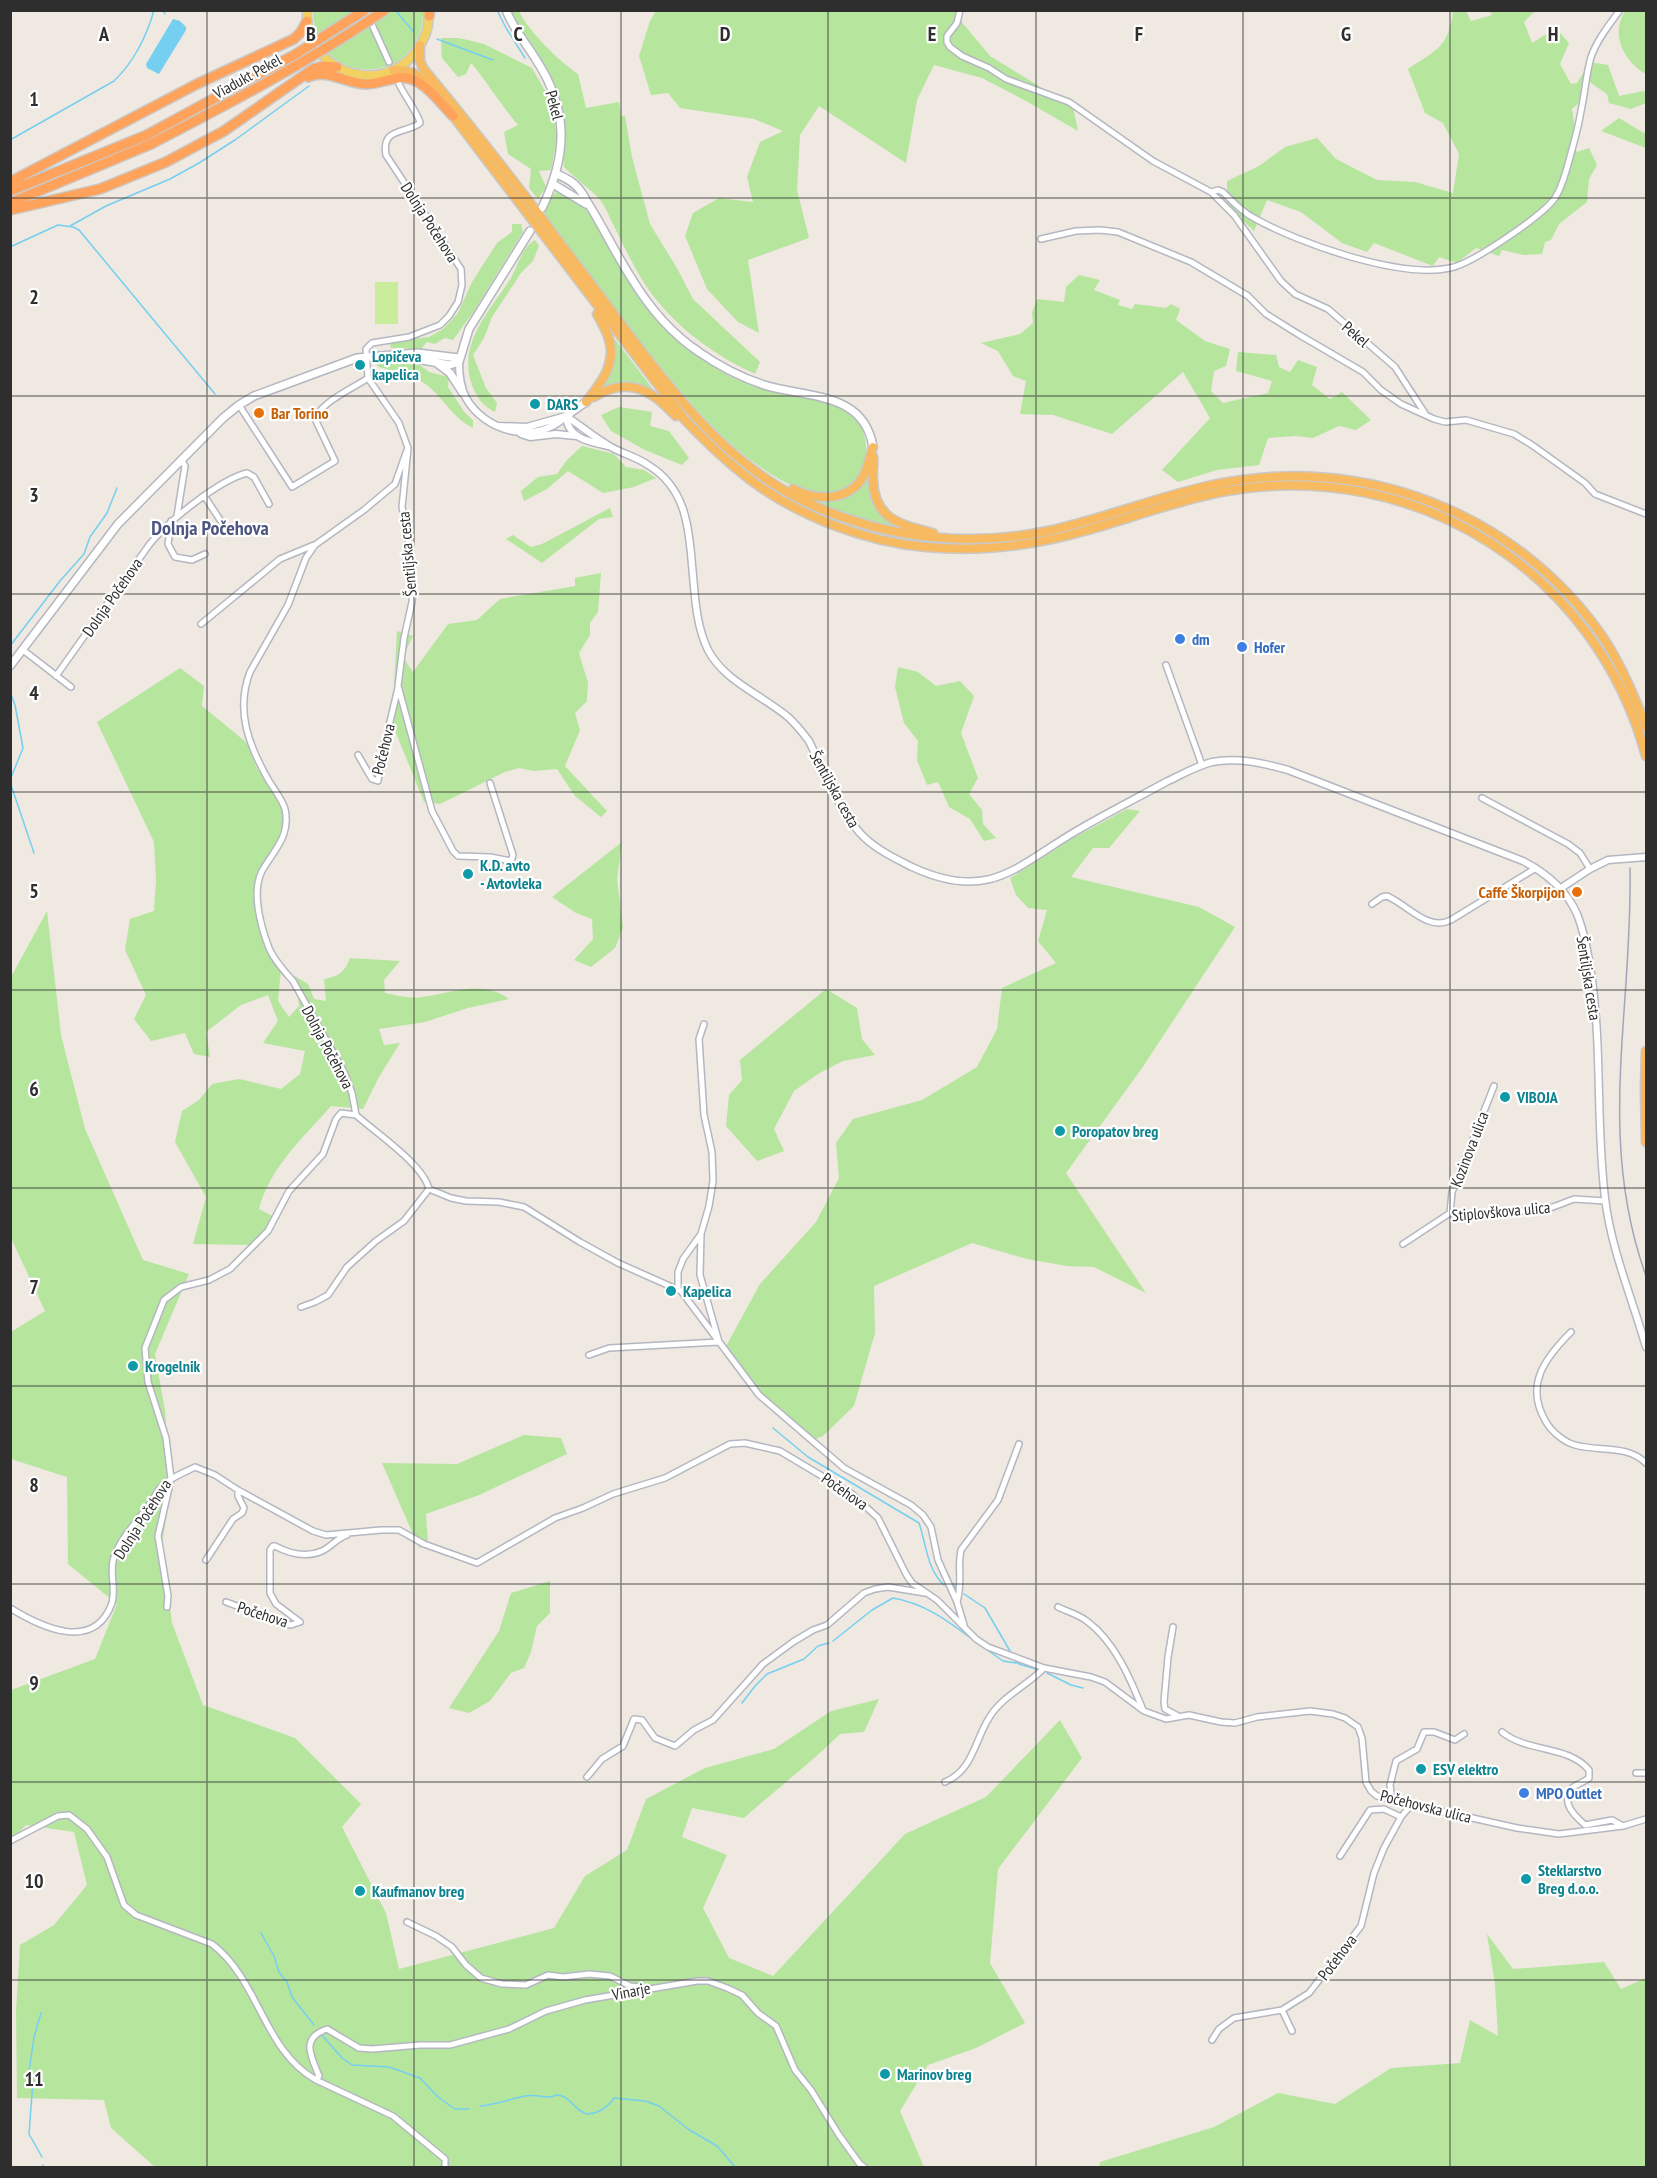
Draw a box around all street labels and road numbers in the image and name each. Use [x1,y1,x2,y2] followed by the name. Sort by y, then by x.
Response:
[209,49,285,103] street label: Viadukt Pekel
[541,88,569,122] street label: Pekel
[397,178,463,266] street label: Dolnja Počehova
[1338,317,1374,351] street label: Pekel
[393,511,421,597] street label: Šentiljska cesta
[78,554,146,640] street label: Dolnja Počehova
[367,721,399,777] street label: Počehova
[806,747,864,831] street label: Šentiljska cesta
[1572,934,1606,1022] street label: Šentiljska cesta
[298,1002,358,1092] street label: Dolnja Počehova
[1445,1108,1493,1190] street label: Kozinova ulica
[1451,1197,1551,1225] street label: Stiplovškova ulica
[818,1468,872,1514] street label: Počehova
[109,1475,175,1563] street label: Dolnja Počehova
[235,1596,291,1632] street label: Počehova
[1378,1785,1474,1827] street label: Počehovska ulica
[1313,1930,1361,1984] street label: Počehova
[609,1977,652,2005] street label: Vinarje

